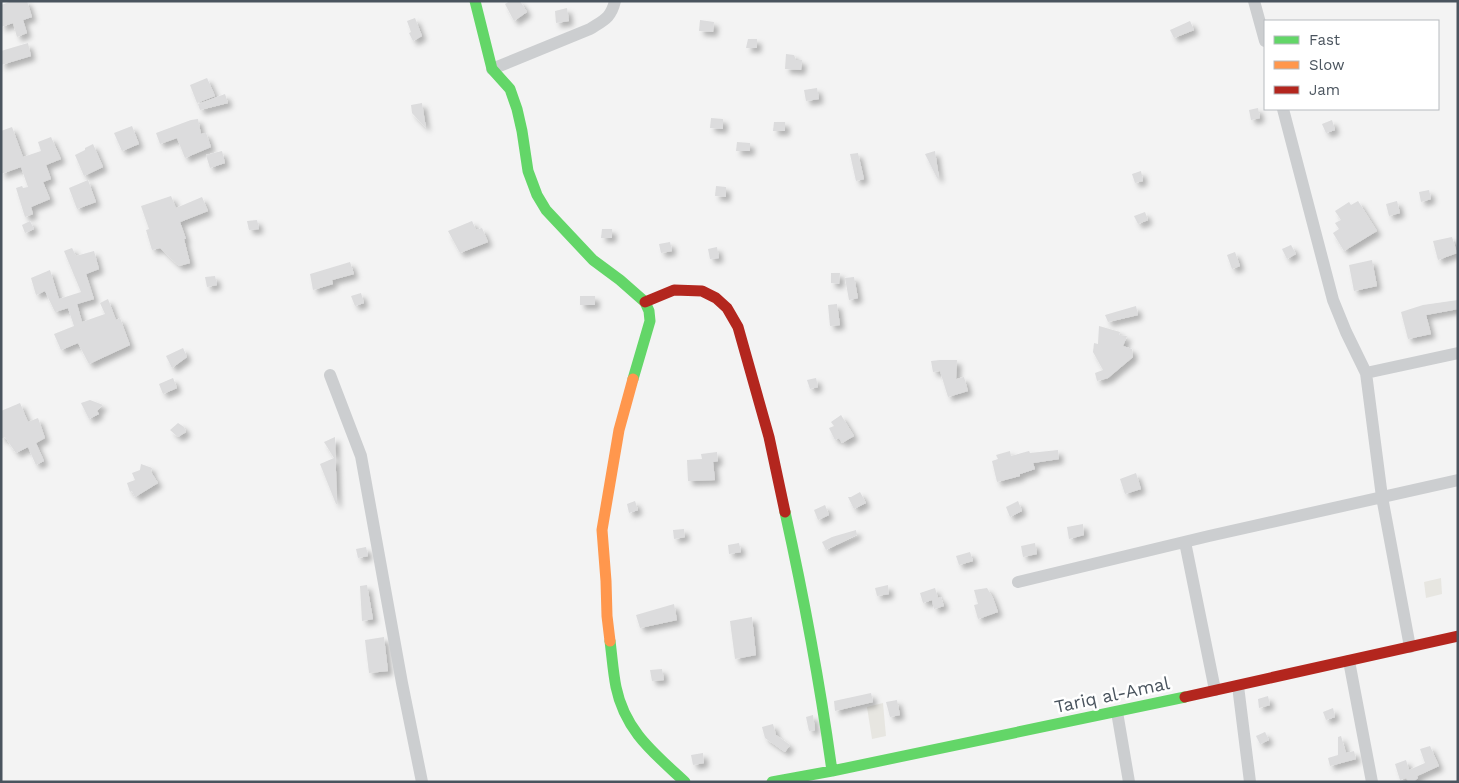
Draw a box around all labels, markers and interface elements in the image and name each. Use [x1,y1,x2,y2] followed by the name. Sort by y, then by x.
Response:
[1264,20,1439,110] legend
[1309,31,1341,49] text: Fast
[1309,56,1345,74] text: Slow
[1309,81,1340,99] text: Jam
[1052,672,1172,717] street label: Tariq al-Amal

